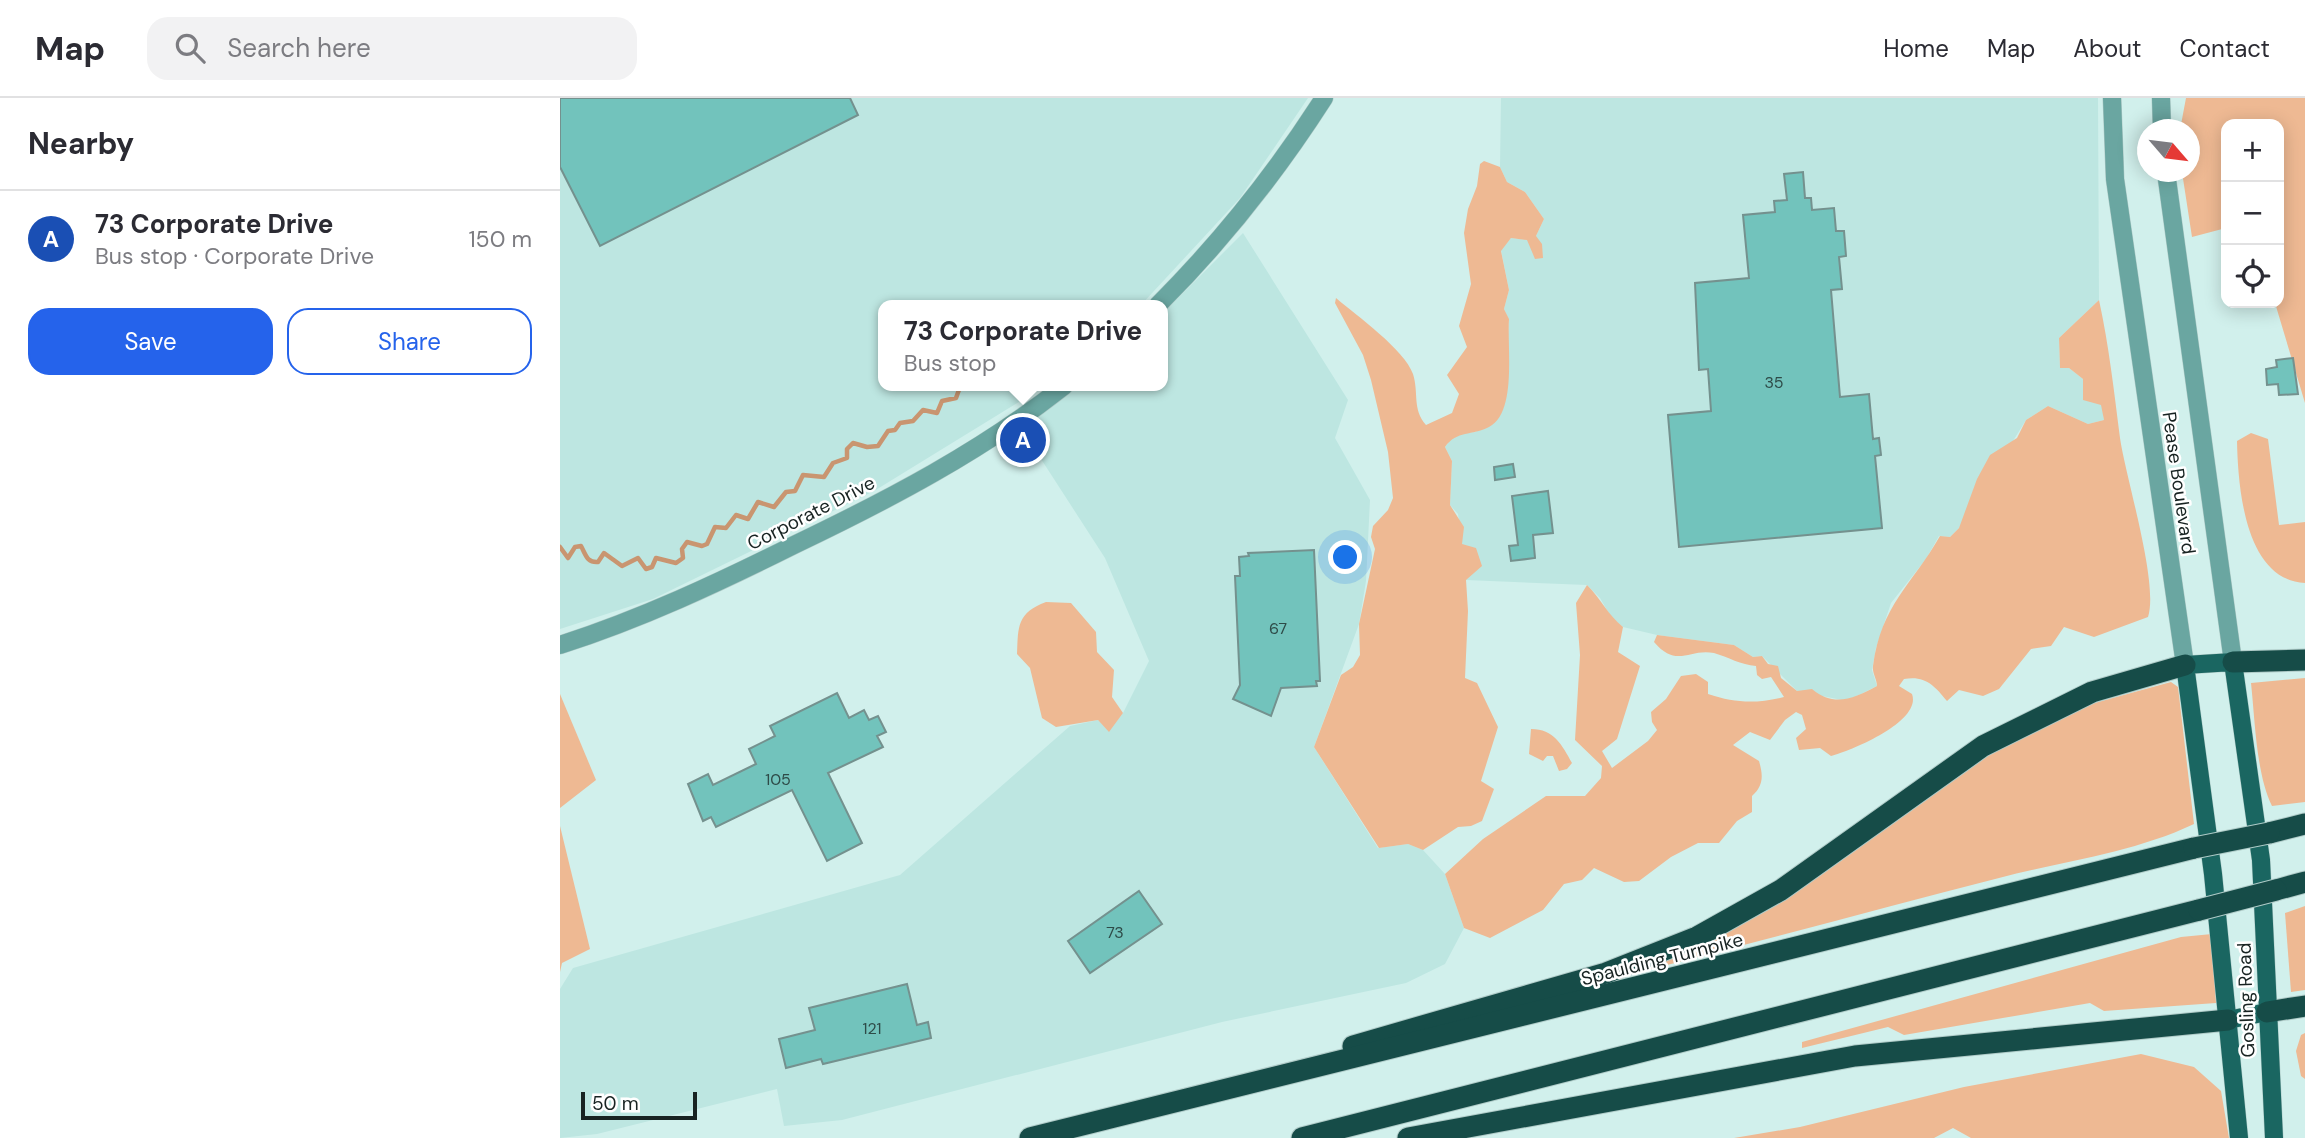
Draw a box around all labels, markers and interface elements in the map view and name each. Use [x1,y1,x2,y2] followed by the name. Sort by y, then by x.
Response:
[147,17,637,80] search box
[35,27,105,70] text: Map
[171,29,209,67] icon: search
[227,31,371,65] text: Search here
[1883,33,1949,64] text: Home
[1987,33,2035,64] text: Map
[2073,33,2142,64] text: About
[2180,33,2270,64] text: Contact
[2137,119,2200,182] north arrow
[2221,119,2284,308] map controls
[2221,119,2284,182] button: +
[28,124,134,163] text: Nearby
[2221,182,2284,245] button: −
[95,207,333,241] text: 73 Corporate Drive
[43,224,59,254] text: A
[468,224,532,254] text: 150 m
[95,241,374,271] text: Bus stop · Corporate Drive
[2221,245,2284,308] button: locate
[878,300,1168,391] popup
[28,308,273,375] button: Save
[287,308,532,375] button: Share
[904,314,1142,348] text: 73 Corporate Drive
[904,348,996,378] text: Bus stop
[1764,372,1784,393] house number: 35
[2157,410,2201,556] street label: Pease Boulevard
[1000,414,1046,466] pin: A
[743,470,879,556] street label: Corporate Drive
[1328,540,1362,574] your location
[1269,618,1287,639] house number: 67
[765,769,791,790] house number: 105
[1106,922,1124,943] house number: 73
[1578,927,1746,991] street label: Spaulding Turnpike
[2232,942,2260,1058] street label: Gosling Road
[862,1018,882,1039] house number: 121
[581,1089,696,1121] scale bar
[592,1091,639,1116] text: 50 m

